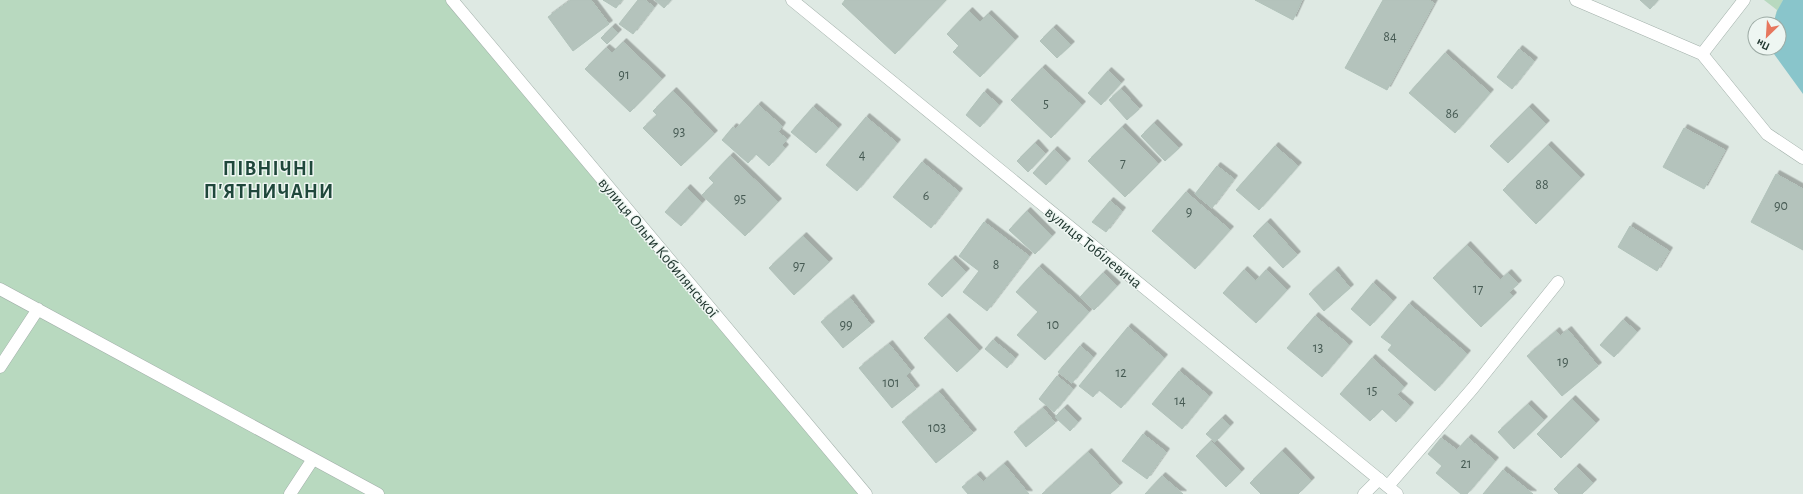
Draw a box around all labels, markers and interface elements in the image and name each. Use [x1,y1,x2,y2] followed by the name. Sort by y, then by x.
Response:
[1747,16,1787,56] north arrow
[1383,30,1397,44] house number: 84
[1755,37,1771,52] text: Пн
[618,68,630,82] house number: 91
[1043,97,1049,111] house number: 5
[1445,107,1459,121] house number: 86
[673,125,685,139] house number: 93
[859,148,866,162] house number: 4
[1120,156,1126,170] house number: 7
[204,159,334,202] district label: ПІВНІЧНІ П'ЯТНИЧАНИ
[594,175,721,321] street label: вулиця Ольги Кобилянської
[1535,178,1549,192] house number: 88
[923,189,929,203] house number: 6
[734,192,746,206] house number: 95
[1774,199,1788,213] house number: 90
[1041,204,1145,292] street label: вулиця Тобілевича
[1186,205,1192,219] house number: 9
[993,258,999,272] house number: 8
[793,259,805,273] house number: 97
[1473,282,1483,296] house number: 17
[839,318,853,332] house number: 99
[1047,318,1059,332] house number: 10
[1313,341,1324,355] house number: 13
[1557,355,1569,369] house number: 19
[1115,366,1127,380] house number: 12
[882,376,900,390] house number: 101
[1367,384,1377,398] house number: 15
[1174,394,1186,408] house number: 14
[928,421,946,435] house number: 103
[1460,457,1472,471] house number: 21

